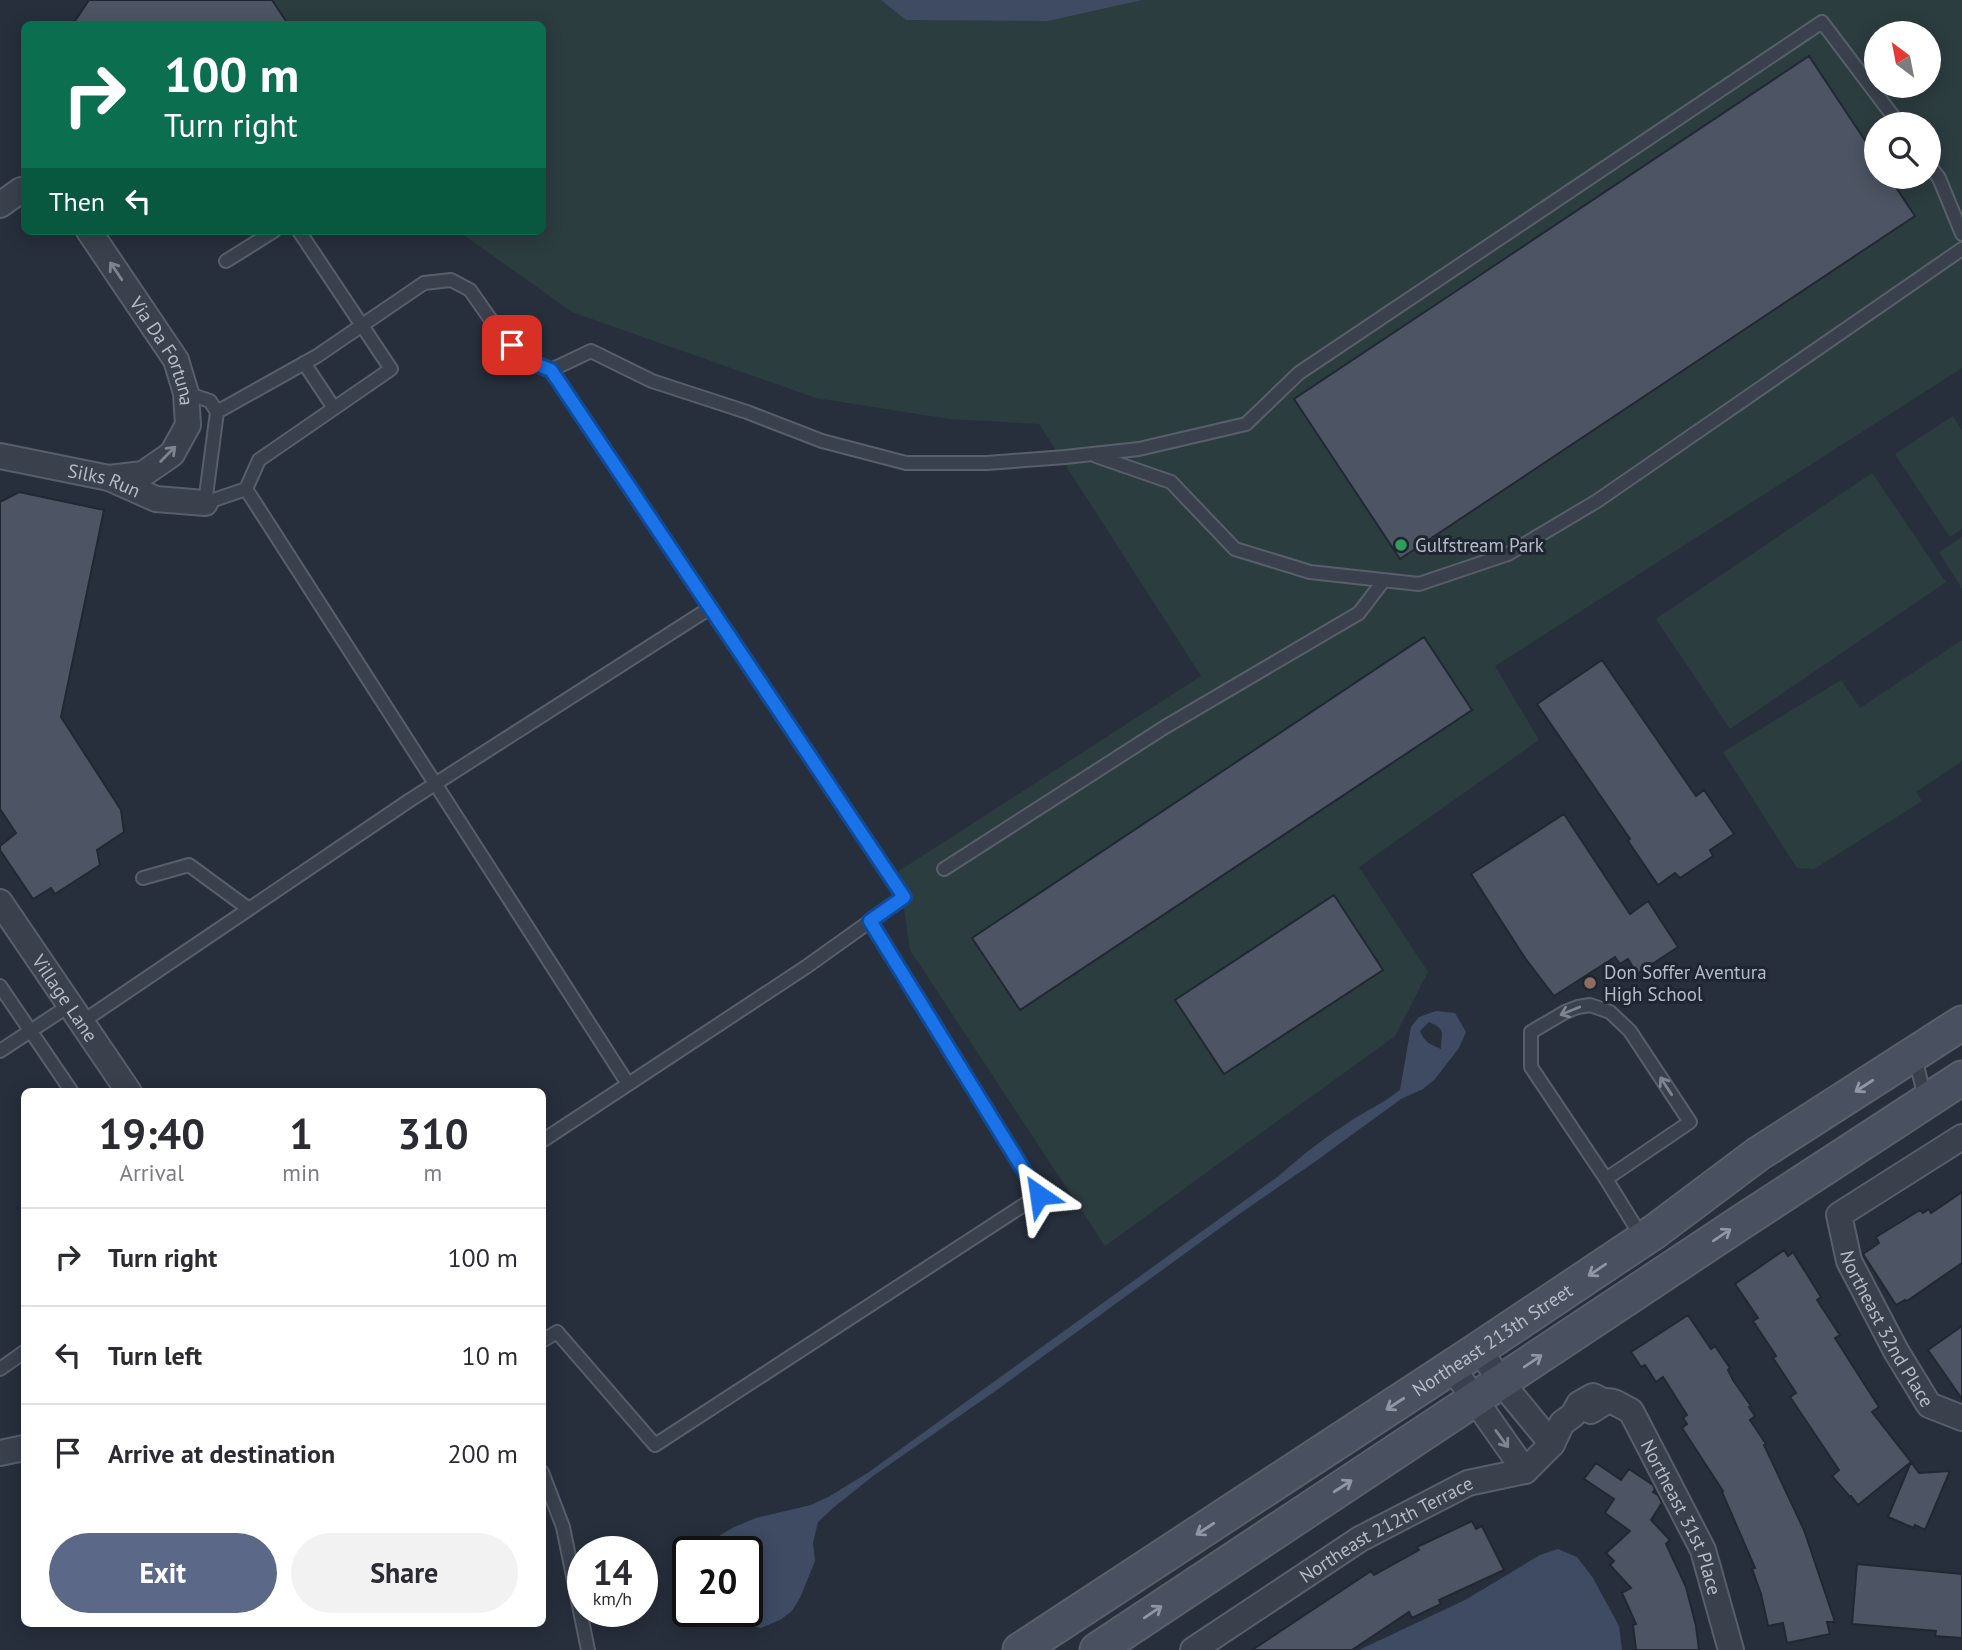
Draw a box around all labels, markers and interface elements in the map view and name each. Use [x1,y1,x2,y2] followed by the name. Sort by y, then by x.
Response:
[1864,21,1941,98] north arrow
[1864,21,1941,189] map controls
[164,42,299,106] text: 100 m
[49,49,140,140] icon: right
[164,104,298,146] text: Turn right
[1864,112,1941,189] button: search
[119,182,157,220] icon: left
[49,185,105,218] text: Then
[109,262,123,281] one-way arrow
[124,291,199,406] street label: Via Da Fortuna
[482,315,542,375] pin
[493,326,531,364] icon: arrive
[160,445,177,462] one-way arrow
[66,458,144,502] street label: Silks Run
[1415,533,1544,557] place label: Gulfstream Park
[1393,537,1409,553] marker: Gulfstream Park
[26,949,103,1046] street label: Village Lane
[1604,960,1767,1006] place label: Don Soffer Aventura High School
[1582,975,1598,991] marker: Don Soffer Aventura High School
[1560,1006,1581,1019] one-way arrow
[1659,1077,1673,1097] one-way arrow
[1854,1080,1874,1094] one-way arrow
[98,1106,205,1161] text: 19:40
[289,1106,313,1161] text: 1
[397,1106,469,1161] text: 310
[119,1158,184,1187] text: Arrival
[282,1158,320,1187] text: min
[424,1158,442,1187] text: m
[1002,1158,1076,1232] position arrow
[1712,1227,1731,1242] one-way arrow
[49,1238,87,1276] icon: right
[108,1241,217,1274] text: Turn right
[447,1241,518,1274] text: 100 m
[1835,1248,1939,1411] street label: Northeast 32nd Place
[1588,1263,1607,1277] one-way arrow
[1408,1278,1577,1402] street label: Northeast 213th Street
[49,1336,87,1374] icon: left
[108,1339,202,1372] text: Turn left
[462,1339,518,1372] text: 10 m
[1523,1354,1542,1368] one-way arrow
[1386,1397,1405,1411] one-way arrow
[1495,1429,1509,1448] one-way arrow
[49,1434,87,1472] icon: arrive
[1636,1435,1727,1598] street label: Northeast 31st Place
[108,1437,335,1470] text: Arrive at destination
[447,1437,518,1470] text: 200 m
[1295,1471,1477,1588] street label: Northeast 212th Terrace
[1333,1479,1352,1494] one-way arrow
[1195,1522,1215,1536] one-way arrow
[49,1533,277,1613] button: Exit
[291,1533,518,1613] button: Share
[672,1536,763,1627] speed limit sign: 20
[593,1549,632,1595] text: 14
[593,1587,632,1610] text: km/h
[1143,1605,1163,1619] one-way arrow

